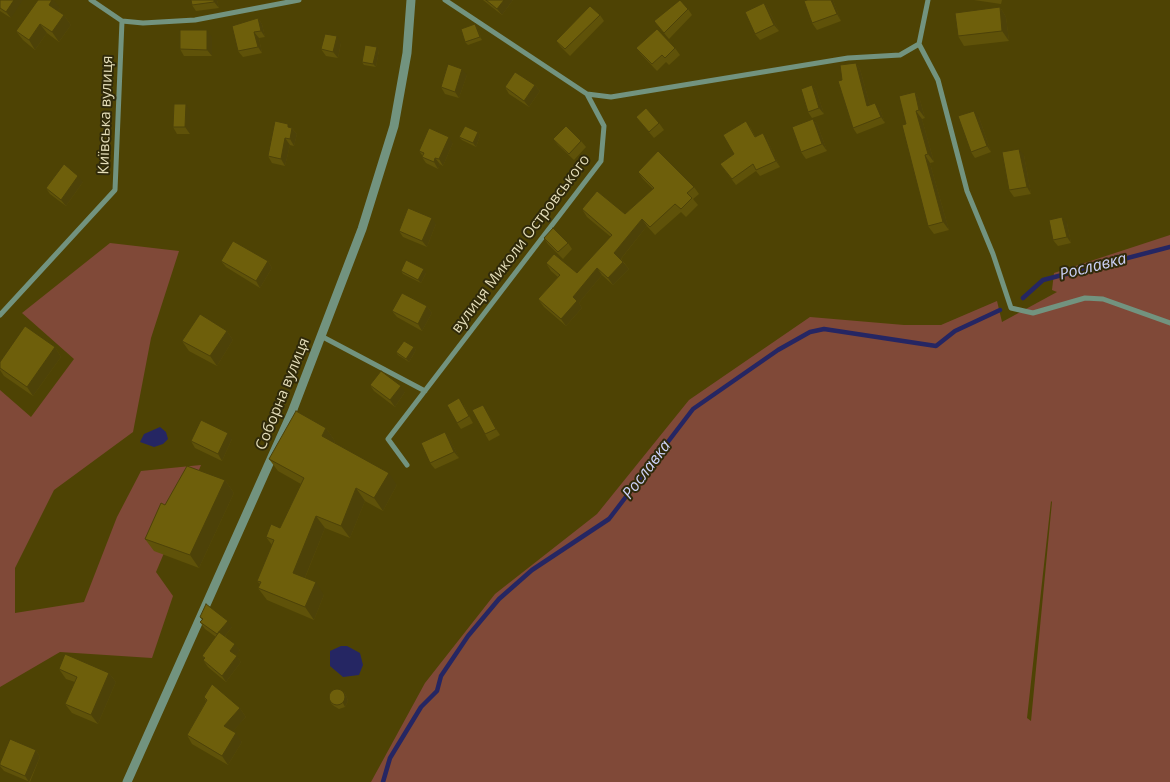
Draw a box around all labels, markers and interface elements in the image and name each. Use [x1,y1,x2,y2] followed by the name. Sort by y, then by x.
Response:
[95,55,117,175] street label: Київська вулиця
[448,151,594,337] street label: вулиця Миколи Островського
[1058,249,1128,285] water label: Рославка
[252,335,314,453] street label: Соборна вулиця
[619,437,675,503] water label: Рославка

